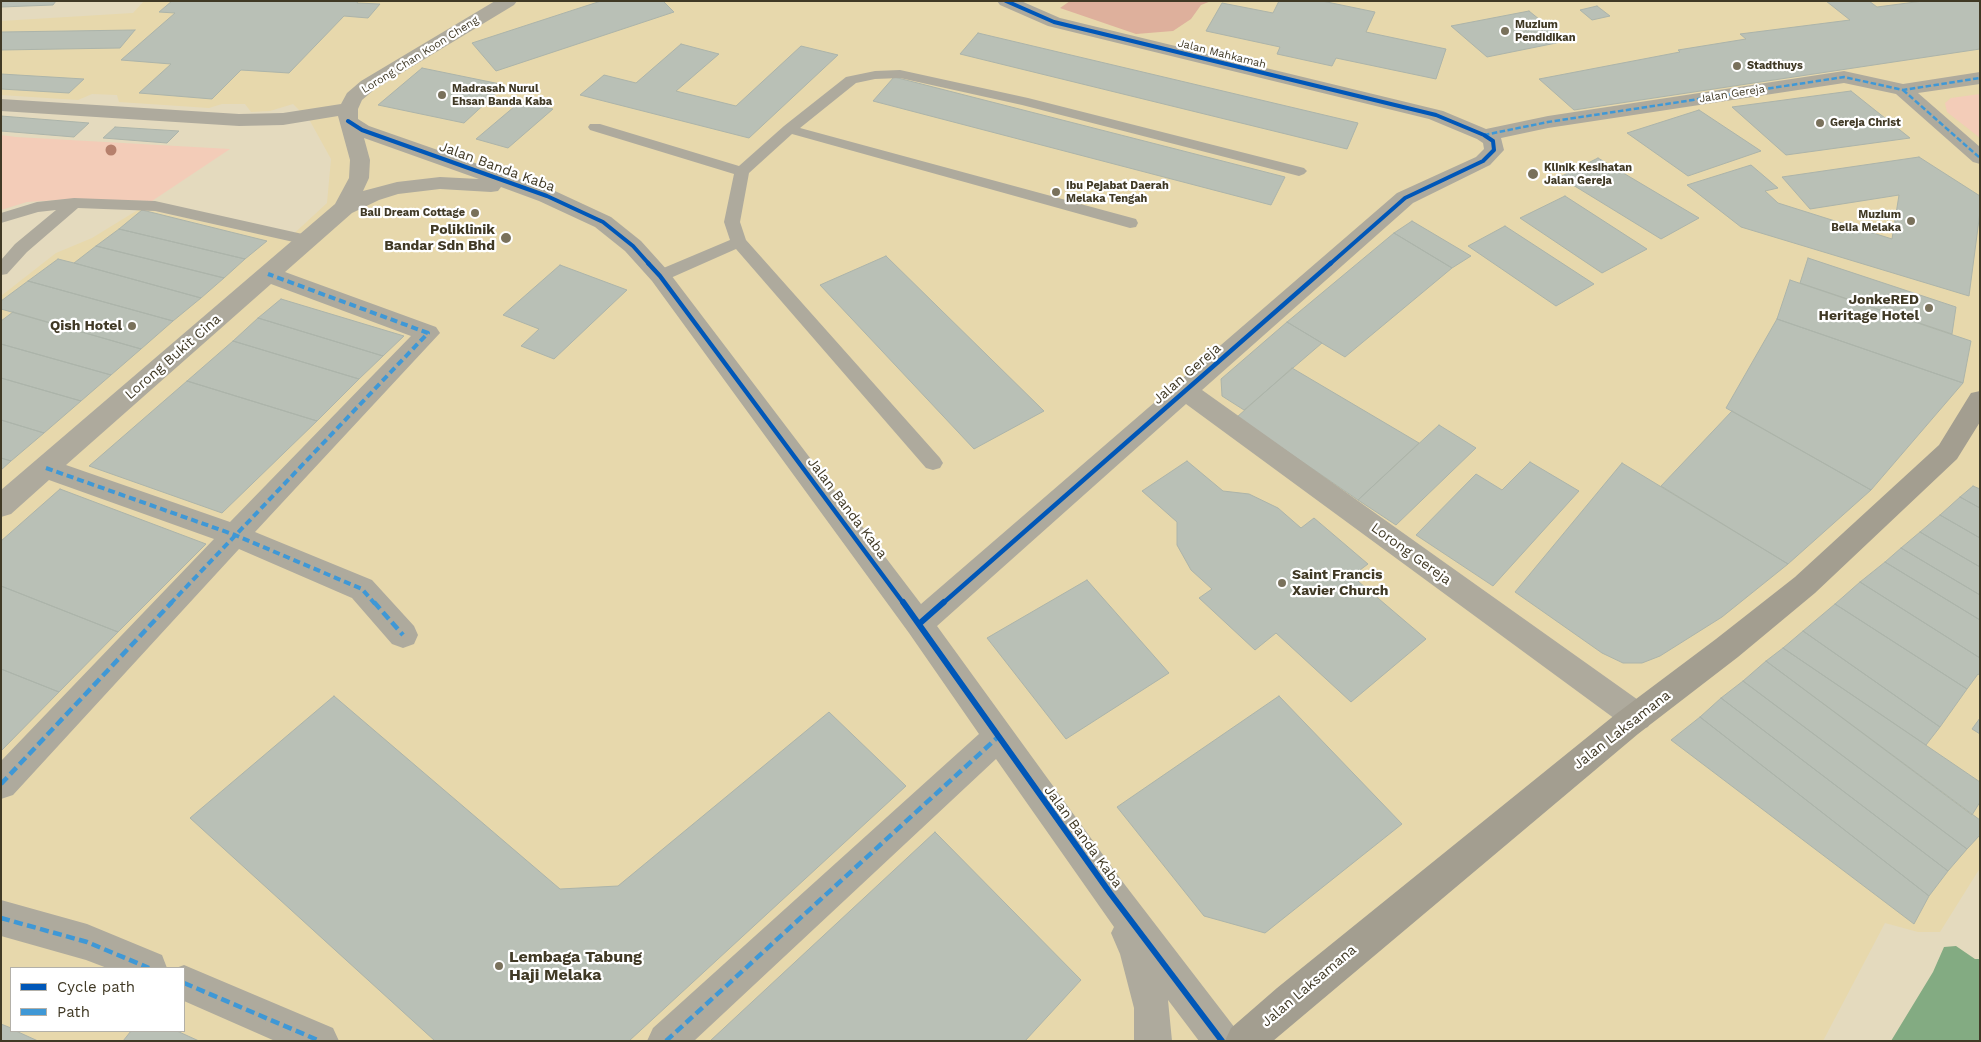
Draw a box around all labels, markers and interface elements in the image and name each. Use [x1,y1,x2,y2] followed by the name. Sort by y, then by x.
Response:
[359,14,481,96] street label: Lorong Chan Koon Cheng
[1515,18,1576,44] place label: Muzium Pendidikan
[1499,25,1511,37] marker: Muzium Pendidikan
[1176,37,1268,71] street label: Jalan Mahkamah
[1747,59,1803,73] place label: Stadthuys
[1731,60,1743,72] marker: Stadthuys
[452,82,552,108] place label: Madrasah Nurul Ehsan Banda Kaba
[1698,82,1766,106] street label: Jalan Gereja
[436,89,448,101] marker: Madrasah Nurul Ehsan Banda Kaba
[1830,116,1901,130] place label: Gereja Christ
[1814,117,1826,129] marker: Gereja Christ
[437,138,557,196] street label: Jalan Banda Kaba
[1544,161,1632,187] place label: Klinik Kesihatan Jalan Gereja
[1526,167,1540,181] marker: Klinik Kesihatan Jalan Gereja
[1066,179,1169,205] place label: Ibu Pejabat Daerah Melaka Tengah
[1050,186,1062,198] marker: Ibu Pejabat Daerah Melaka Tengah
[360,206,465,220] place label: Bali Dream Cottage
[469,207,481,219] marker: Bali Dream Cottage
[1831,208,1901,234] place label: Muzium Belia Melaka
[1905,215,1917,227] marker: Muzium Belia Melaka
[384,222,495,254] place label: Poliklinik Bandar Sdn Bhd
[499,231,513,245] marker: Poliklinik Bandar Sdn Bhd
[1819,292,1919,324] place label: JonkeRED Heritage Hotel
[1923,302,1935,314] marker: JonkeRED Heritage Hotel
[122,311,224,403] street label: Lorong Bukit Cina
[50,318,122,334] place label: Qish Hotel
[126,320,138,332] marker: Qish Hotel
[1150,340,1224,408] street label: Jalan Gereja
[804,454,890,562] street label: Jalan Banda Kaba
[1368,519,1454,589] street label: Lorong Gereja
[1292,567,1389,600] place label: Saint Francis Xavier Church
[1276,577,1288,589] marker: Saint Francis Xavier Church
[1570,687,1674,773] street label: Jalan Laksamana
[1040,783,1126,891] street label: Jalan Banda Kaba
[1258,941,1360,1031] street label: Jalan Laksamana
[509,947,642,985] place label: Lembaga Tabung Haji Melaka
[493,960,505,972] marker: Lembaga Tabung Haji Melaka
[10,967,185,1032] legend
[57,978,135,996] text: Cycle path
[57,1003,90,1021] text: Path

